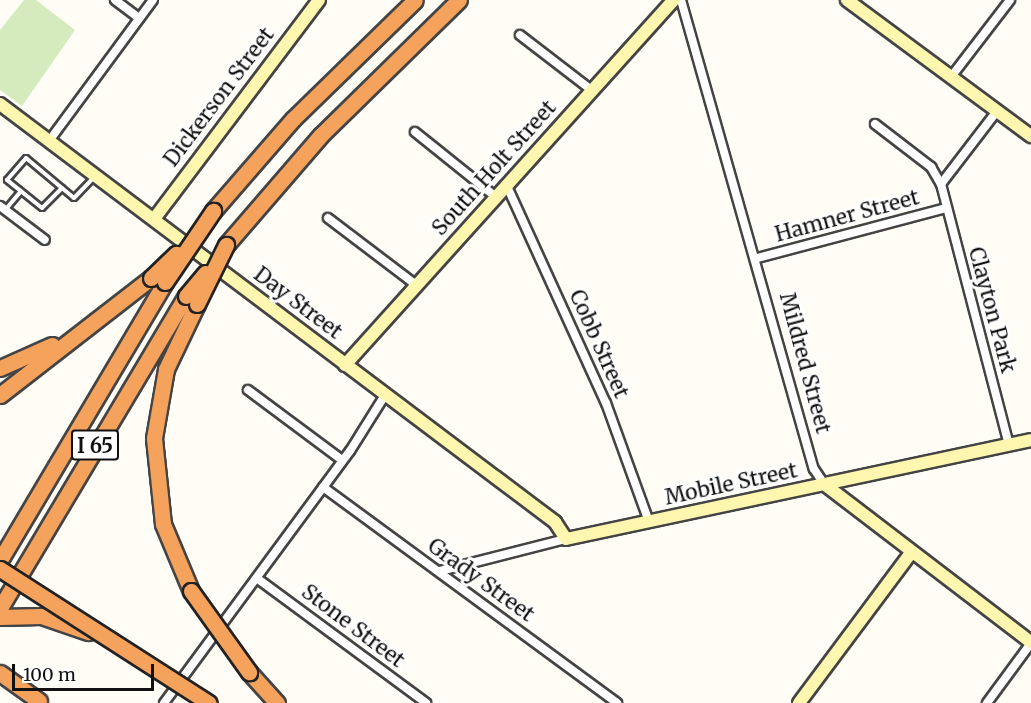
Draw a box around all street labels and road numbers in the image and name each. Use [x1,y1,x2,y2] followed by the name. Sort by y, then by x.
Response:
[159,23,279,171] street label: Dickerson Street
[427,95,561,241] street label: South Holt Street
[772,185,922,247] street label: Hamner Street
[963,244,1021,376] street label: Clayton Park
[249,262,347,344] street label: Day Street
[564,286,634,402] street label: Cobb Street
[774,290,836,436] street label: Mildred Street
[70,428,121,462] road number: I 65
[663,458,799,510] street label: Mobile Street
[423,533,539,627] street label: Grady Street
[297,579,409,673] street label: Stone Street

